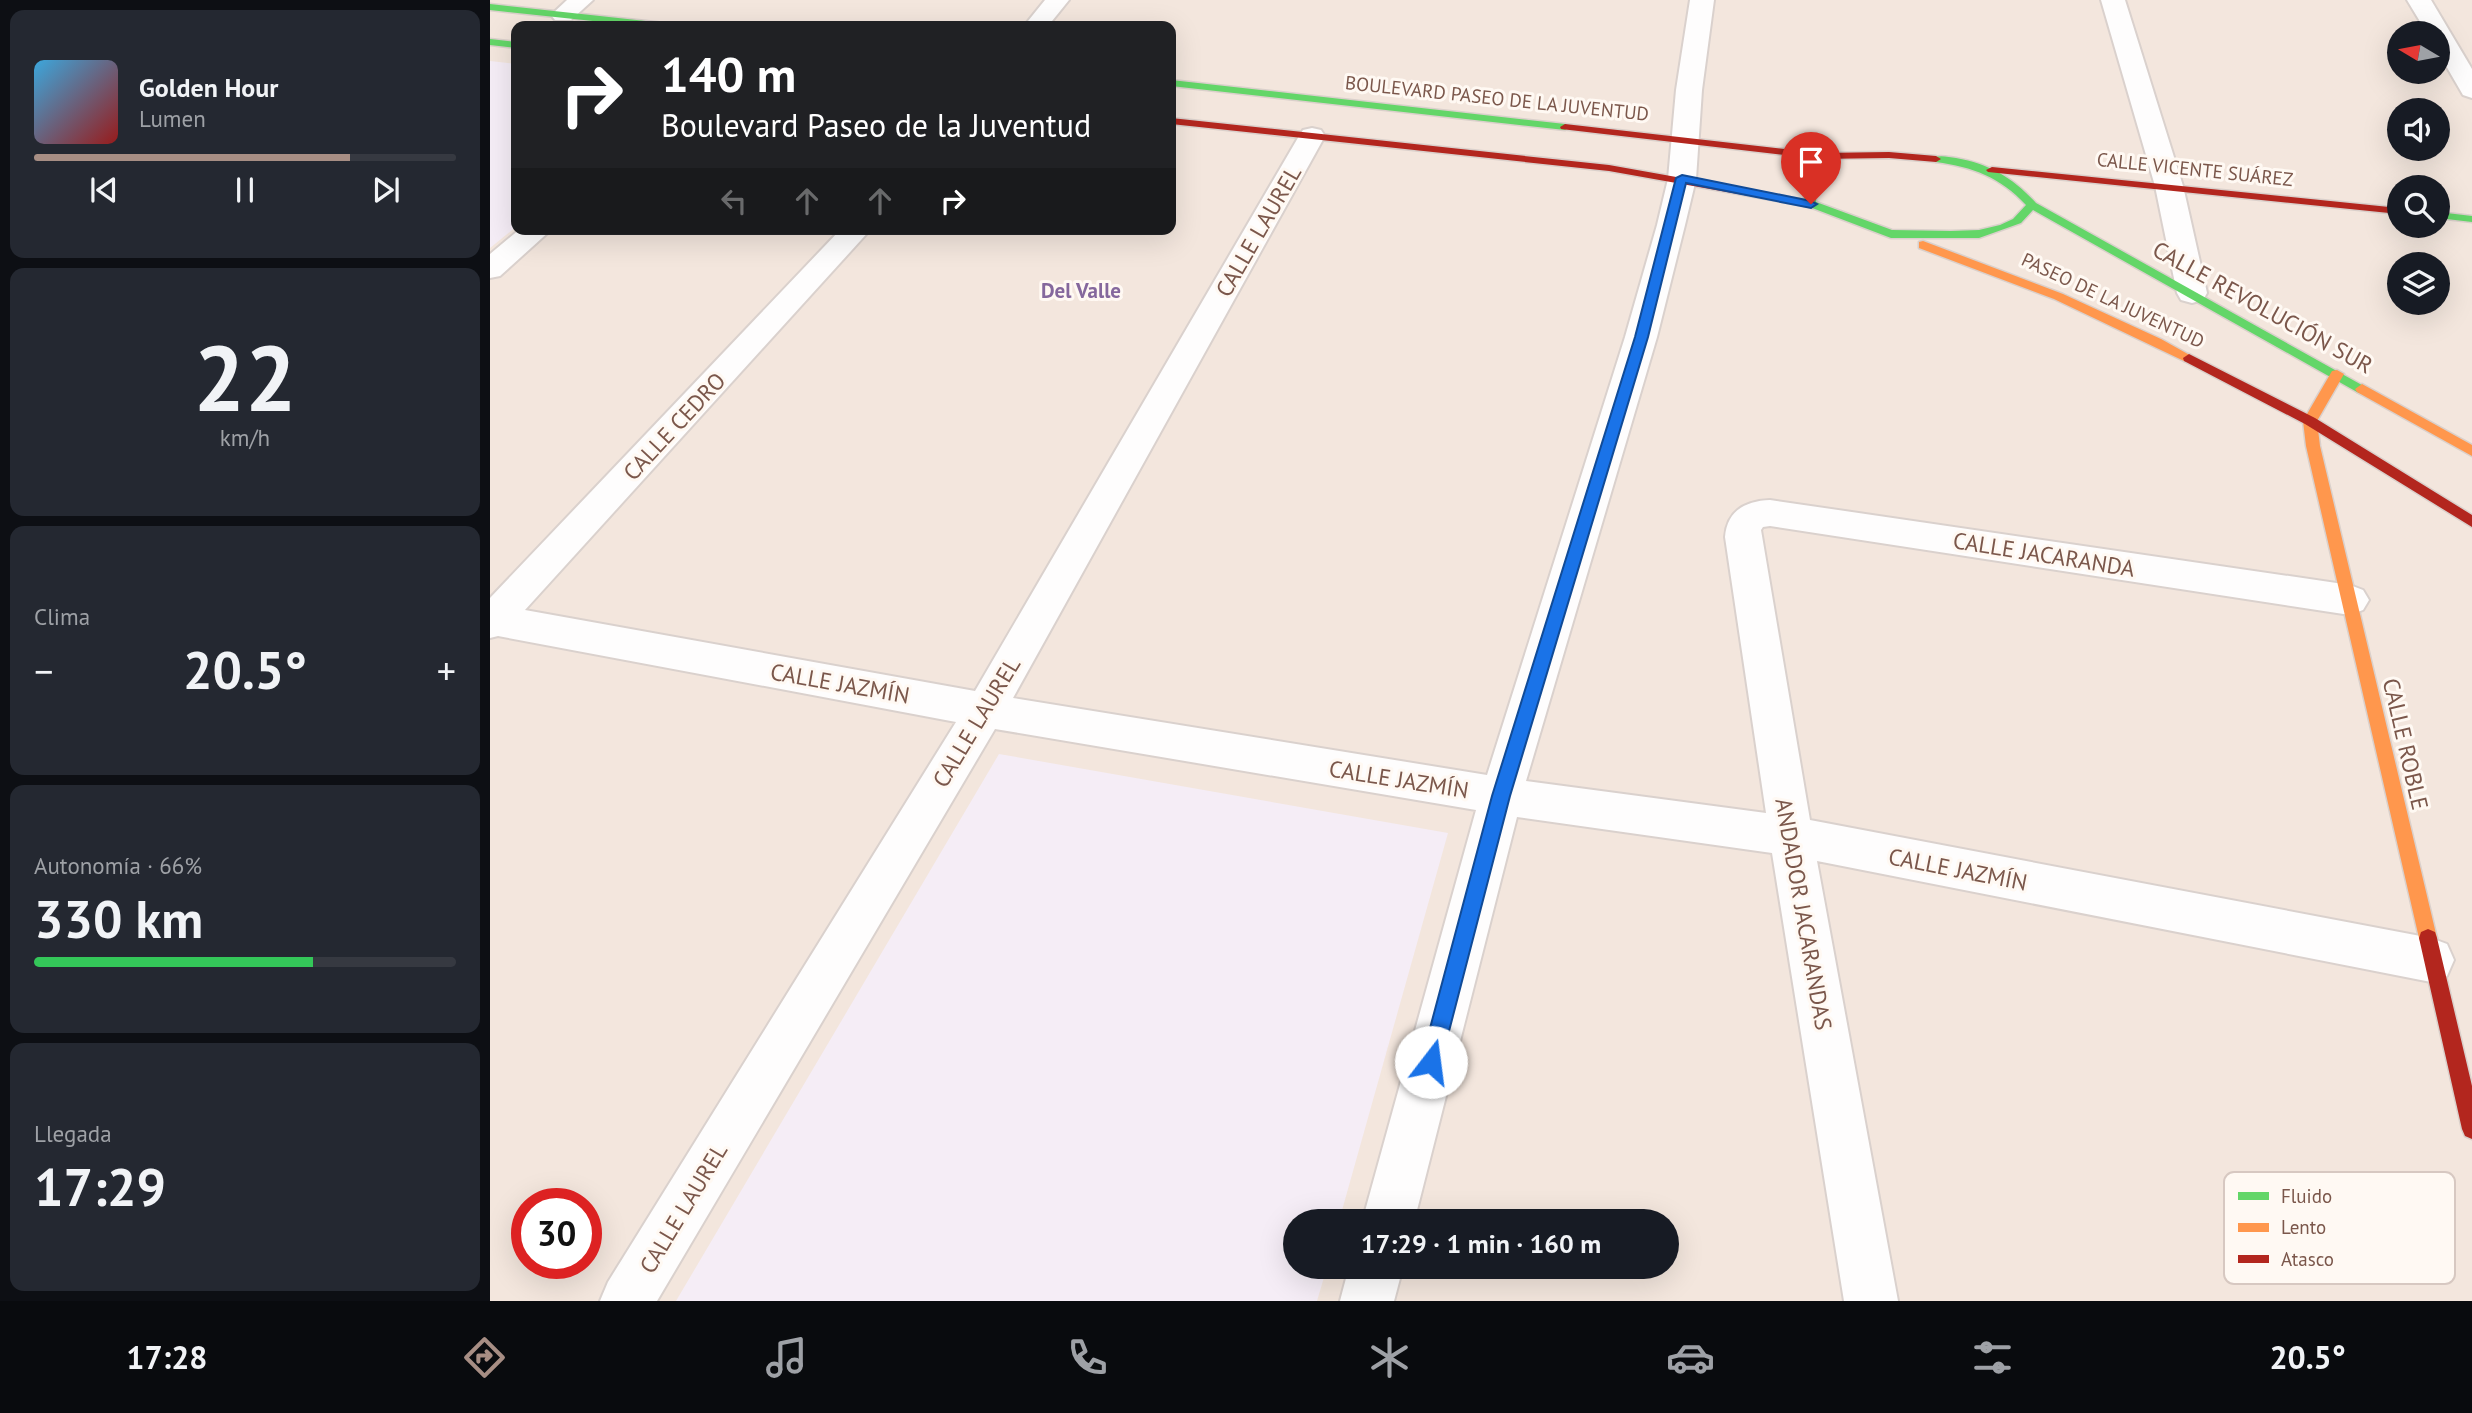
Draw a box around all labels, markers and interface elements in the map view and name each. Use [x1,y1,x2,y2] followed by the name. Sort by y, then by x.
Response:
[2387,21,2450,84] north arrow
[2387,21,2450,315] map controls
[661,42,796,106] text: 140 m
[546,49,637,140] icon: right
[1344,70,1650,126] street label: BOULEVARD PASEO DE LA JUVENTUD
[139,71,278,104] text: Golden Hour
[2387,98,2450,161] button: sound
[139,104,206,133] text: Lumen
[661,104,1091,146] text: Boulevard Paseo de la Juventud
[1781,132,1841,204] pin
[1792,143,1830,181] icon: arrive
[2096,147,2294,191] street label: CALLE VICENTE SUÁREZ
[1209,160,1307,302] street label: CALLE LAUREL
[85,171,123,209] icon: previous
[226,171,264,209] icon: pause
[367,171,405,209] icon: next
[2387,175,2450,238] button: search
[715,182,753,220] icon: left
[788,182,826,220] icon: ahead
[861,182,899,220] icon: ahead
[934,182,972,220] icon: right
[2148,234,2378,380] street label: CALLE REVOLUCIÓN SUR
[2018,247,2208,353] street label: PASEO DE LA JUVENTUD
[2387,252,2450,315] button: layers
[1041,277,1121,304] district label: Del Valle
[193,318,297,436] text: 22
[617,366,731,486] street label: CALLE CEDRO
[220,423,270,452] text: km/h
[1951,525,2138,583] street label: CALLE JACARANDA
[34,602,90,631] text: Clima
[183,636,307,703] text: 20.5°
[34,646,53,695] text: −
[437,646,456,695] text: +
[926,652,1026,792] street label: CALLE LAUREL
[768,656,912,710] street label: CALLE JAZMÍN
[2377,675,2435,813] street label: CALLE ROBLE
[1327,754,1471,804] street label: CALLE JAZMÍN
[1769,796,1839,1032] street label: ANDADOR JACARANDAS
[1886,841,2030,897] street label: CALLE JAZMÍN
[34,851,202,880] text: Autonomía · 66%
[34,885,203,952] text: 330 km
[1394,1025,1468,1099] position arrow
[34,1119,112,1148] text: Llegada
[633,1138,733,1278] street label: CALLE LAUREL
[34,1153,166,1220] text: 17:29
[2224,1172,2455,1284] legend
[2281,1184,2332,1208] text: Fluido
[511,1188,602,1279] speed limit sign: 30
[2281,1215,2326,1239] text: Lento
[1361,1227,1601,1260] text: 17:29 · 1 min · 160 m
[2281,1247,2334,1271] text: Atasco
[460,1333,509,1382] icon: directions
[762,1333,811,1382] icon: music
[1063,1333,1112,1382] icon: phone
[1365,1333,1414,1382] icon: climate
[1666,1333,1715,1382] icon: car
[1968,1333,2017,1382] icon: filters
[126,1336,207,1378] text: 17:28
[2269,1336,2346,1378] text: 20.5°

